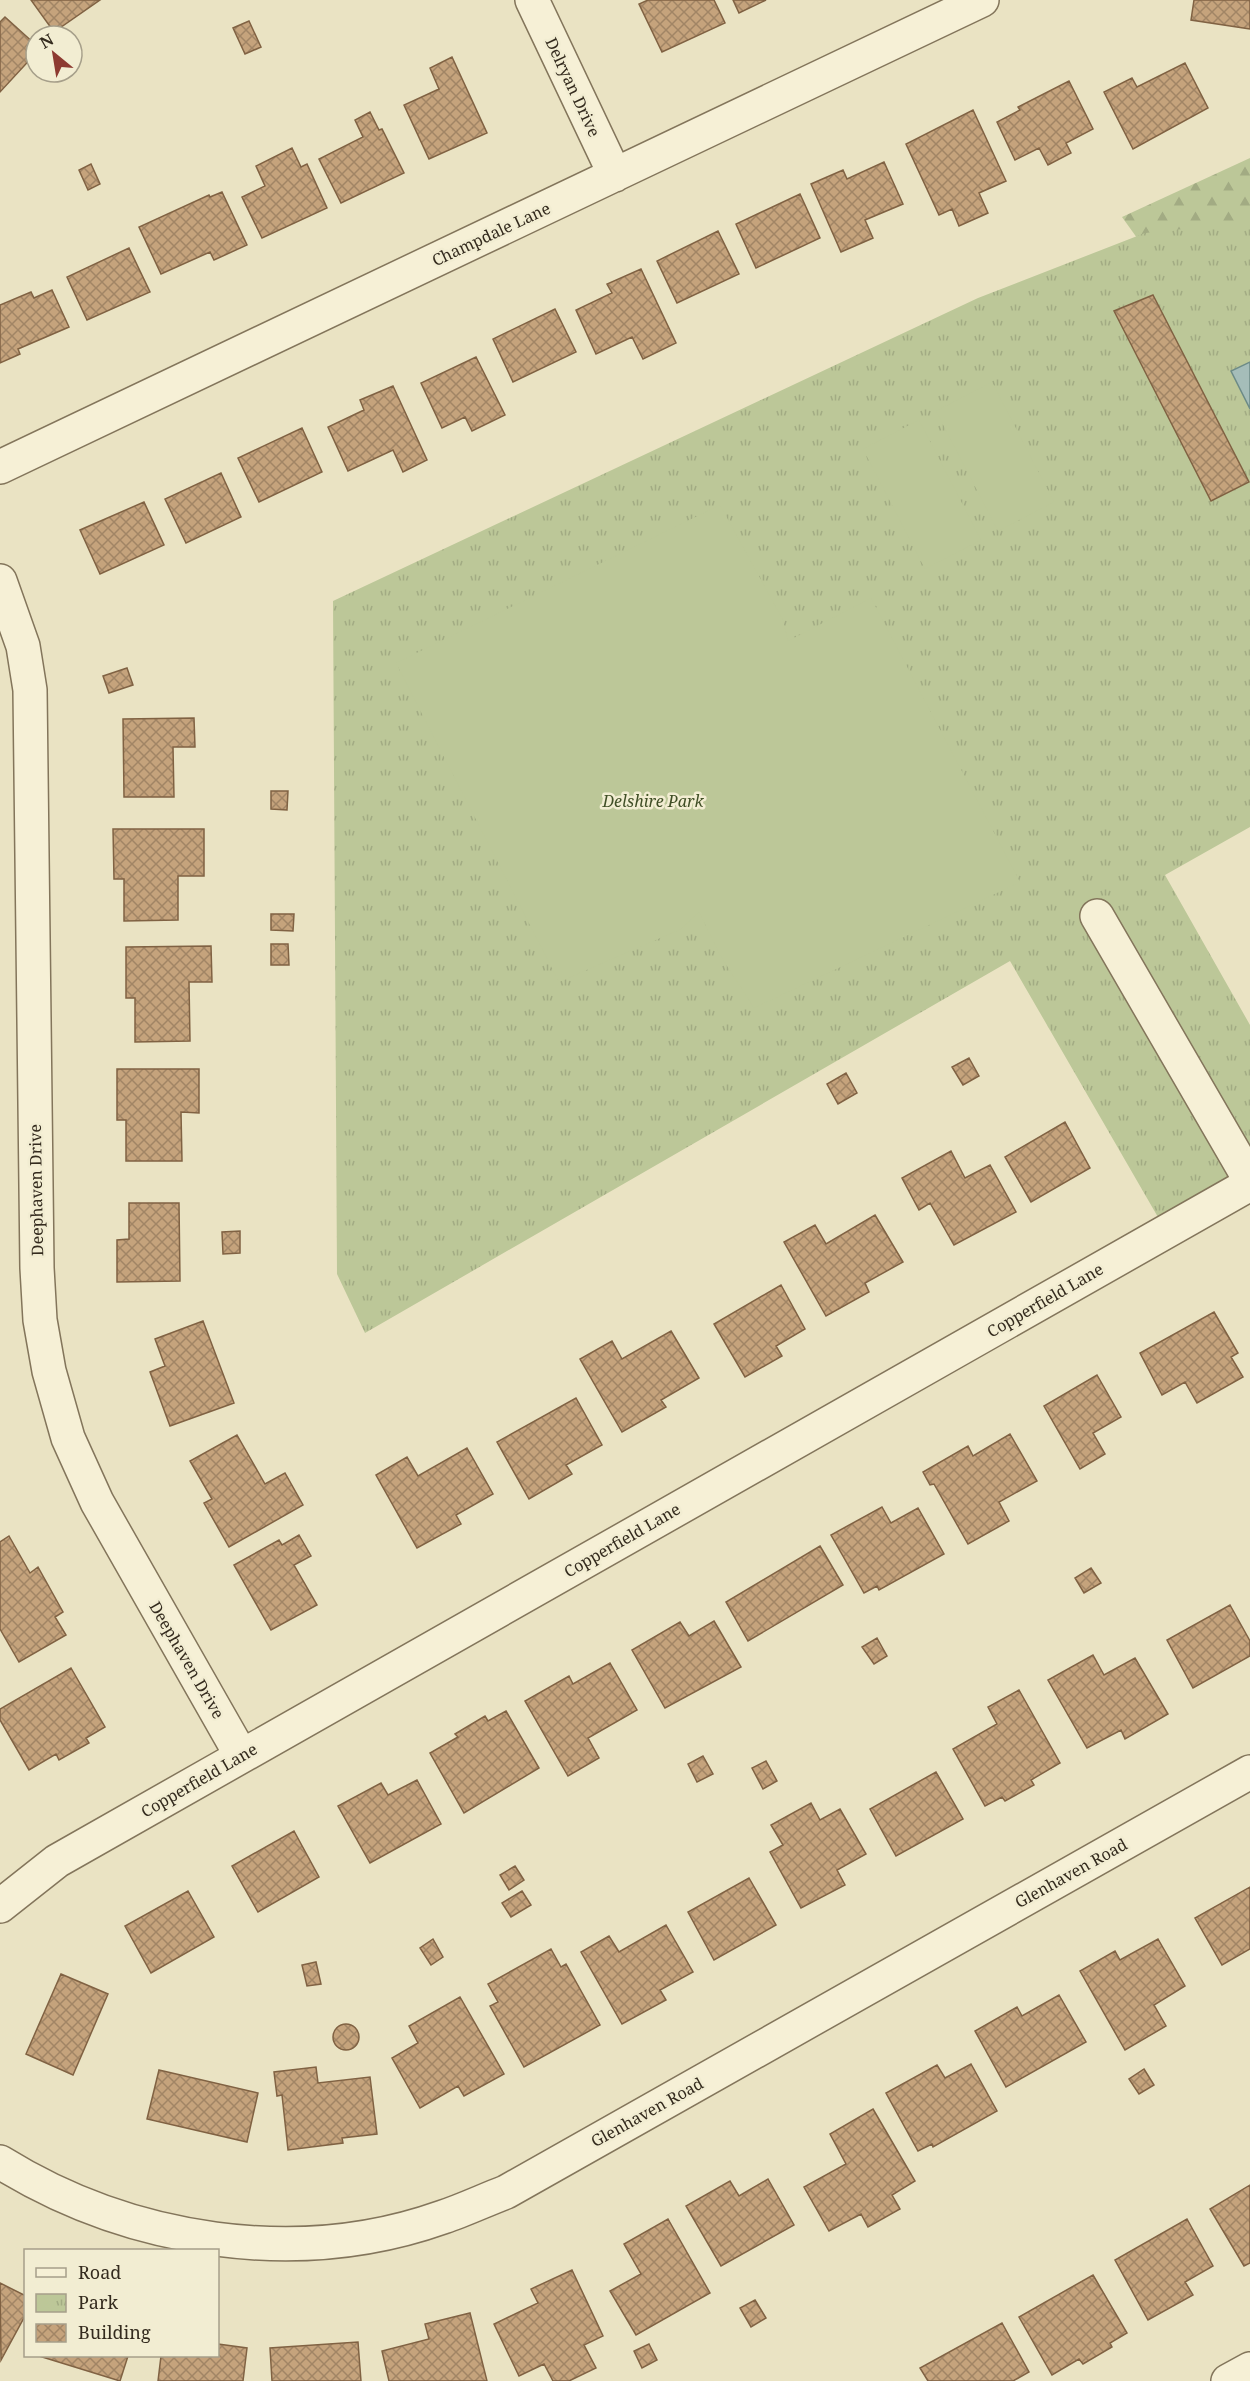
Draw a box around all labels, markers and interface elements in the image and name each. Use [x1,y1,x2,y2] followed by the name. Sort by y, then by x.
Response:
[24,24,84,84] north arrow
[36,28,58,54] text: N
[540,34,606,140] street label: Delryan Drive
[428,197,554,271] street label: Champdale Lane
[601,790,705,812] park label: Delshire Park
[24,1124,48,1256] street label: Deephaven Drive
[983,1258,1107,1342] street label: Copperfield Lane
[560,1498,684,1582] street label: Copperfield Lane
[144,1597,230,1723] street label: Deephaven Drive
[137,1738,261,1822] street label: Copperfield Lane
[1011,1833,1131,1913] street label: Glenhaven Road
[587,2072,707,2152] street label: Glenhaven Road
[24,2249,219,2357] legend
[78,2260,121,2284] text: Road
[78,2290,118,2314] text: Park
[78,2320,151,2344] text: Building

